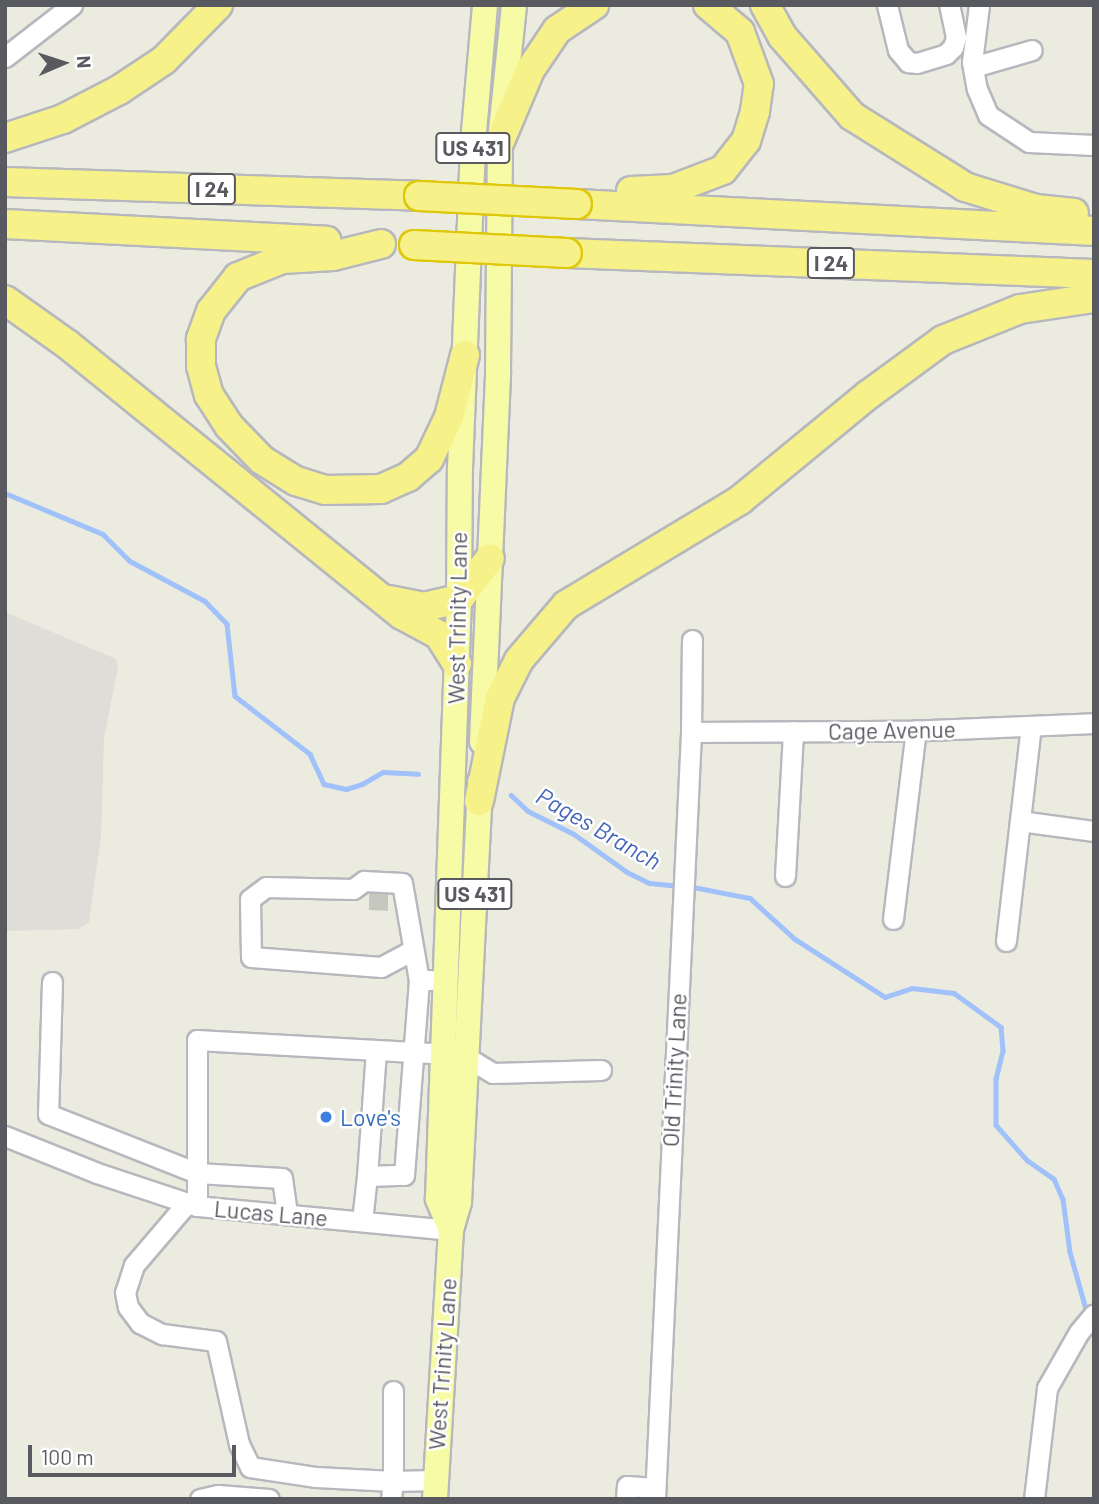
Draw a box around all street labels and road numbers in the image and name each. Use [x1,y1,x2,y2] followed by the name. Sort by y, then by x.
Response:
[434,130,512,166] road number: US 431
[188,172,236,206] road number: I 24
[806,246,856,280] road number: I 24
[442,532,472,704] street label: West Trinity Lane
[828,715,956,745] street label: Cage Avenue
[436,876,514,912] road number: US 431
[656,992,692,1148] street label: Old Trinity Lane
[213,1194,329,1232] street label: Lucas Lane
[422,1277,462,1451] street label: West Trinity Lane

